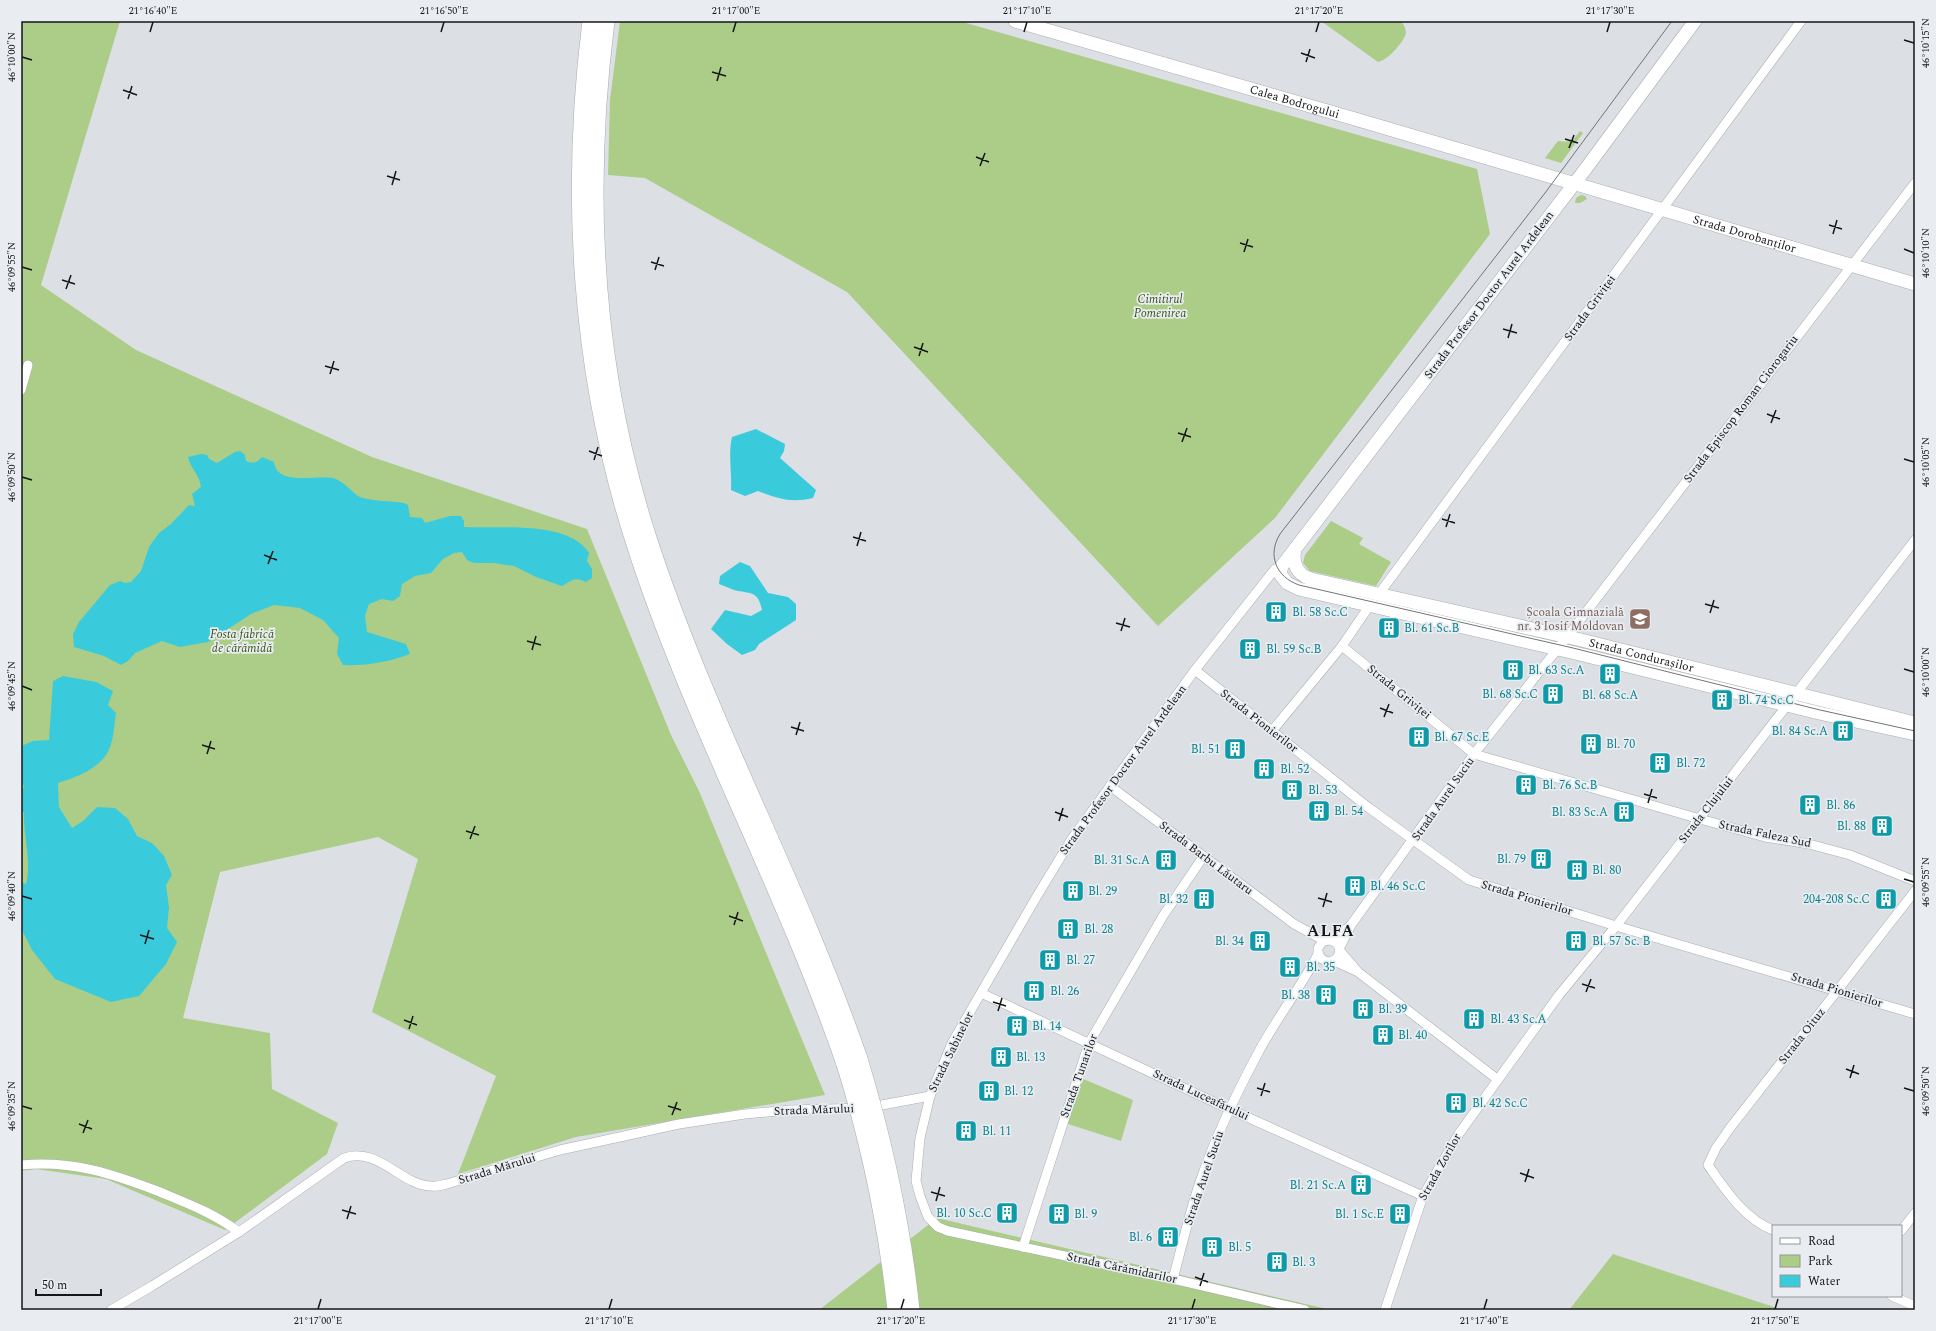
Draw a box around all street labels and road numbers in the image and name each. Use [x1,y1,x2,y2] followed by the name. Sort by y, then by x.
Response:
[1247,80,1342,124] street label: Calea Bodrogului
[1419,207,1559,383] street label: Strada Profesor Doctor Aurel Ardelean
[1691,210,1799,258] street label: Strada Dorobanților
[1559,271,1621,345] street label: Strada Griviței
[1679,331,1803,487] street label: Strada Episcop Roman Ciorogariu
[1587,633,1696,677] street label: Strada Condurașilor
[1363,660,1436,724] street label: Strada Griviței
[1055,681,1191,859] street label: Strada Profesor Doctor Aurel Ardelean
[1216,684,1302,758] street label: Strada Pionierilor
[1407,753,1479,845] street label: Strada Aurel Suciu
[1674,772,1738,848] street label: Strada Clujului
[1717,815,1813,853] street label: Strada Faleza Sud
[1155,816,1257,900] street label: Strada Barbu Lăutaru
[1479,875,1575,921] street label: Strada Pionierilor
[1789,967,1885,1013] street label: Strada Pionierilor
[1774,1004,1830,1068] street label: Strada Oituz
[923,1008,979,1096] street label: Strada Sabinelor
[1055,1031,1103,1121] street label: Strada Tunarilor
[1150,1064,1253,1126] street label: Strada Luceafărului
[774,1099,855,1121] street label: Strada Mărului
[1179,1128,1229,1228] street label: Strada Aurel Suciu
[1414,1130,1466,1204] street label: Strada Zorilor
[456,1148,538,1190] street label: Strada Mărului
[1065,1247,1179,1289] street label: Strada Cărămidarilor

